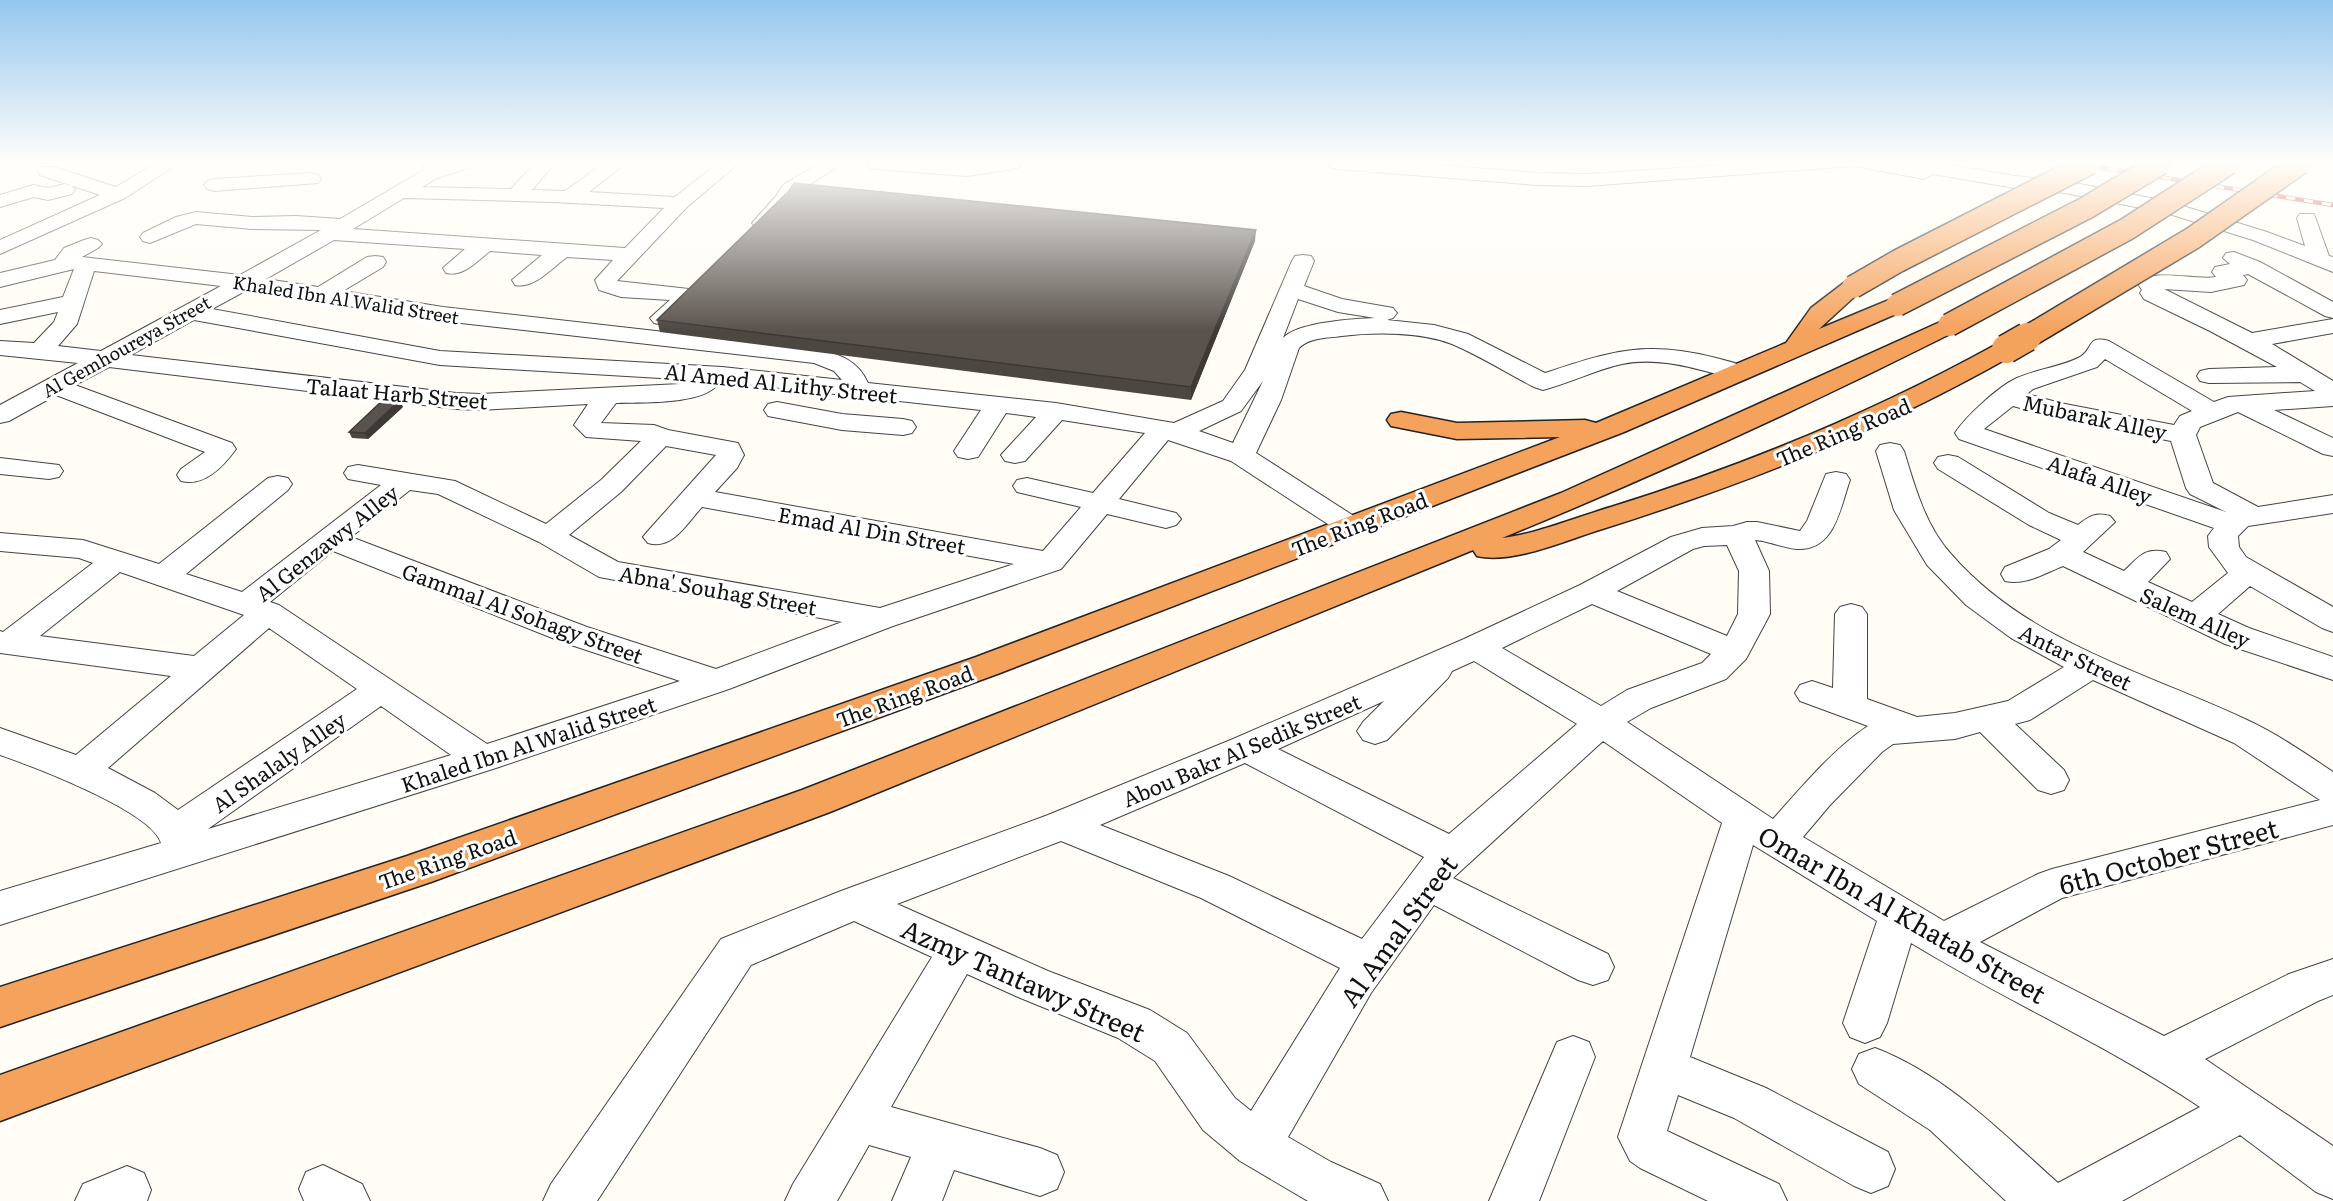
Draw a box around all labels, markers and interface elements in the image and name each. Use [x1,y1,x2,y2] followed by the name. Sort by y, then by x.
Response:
[231,268,462,330] street label: Khaled Ibn Al Walid Street
[37,288,216,404] street label: Al Gemhoureya Street
[663,354,899,410] street label: Al Amed Al Lithy Street
[305,369,490,415] street label: Talaat Harb Street
[2020,386,2171,447] street label: Mubarak Alley
[1771,389,1915,473] street label: The Ring Road
[2043,446,2158,511] street label: Alafa Alley
[248,476,405,608] street label: Al Genzawy Alley
[1286,483,1432,563] street label: The Ring Road
[776,497,969,561] street label: Emad Al Din Street
[398,554,648,670] street label: Gammal Al Sohagy Street
[617,556,820,622] street label: Abna' Souhag Street
[2136,578,2257,654] street label: Salem Alley
[2014,615,2138,697] street label: Antar Street
[831,656,977,734] street label: The Ring Road
[1117,684,1366,813] street label: Abou Bakr Al Sedik Street
[396,687,660,799] street label: Khaled Ibn Al Walid Street
[205,703,352,819] street label: Al Shalaly Alley
[2054,807,2282,903] street label: 6th October Street
[1752,814,2055,1012] street label: Omar Ibn Al Khatab Street
[374,820,520,896] street label: The Ring Road
[1329,846,1466,1014] street label: Al Amal Street
[896,908,1153,1051] street label: Azmy Tantawy Street

